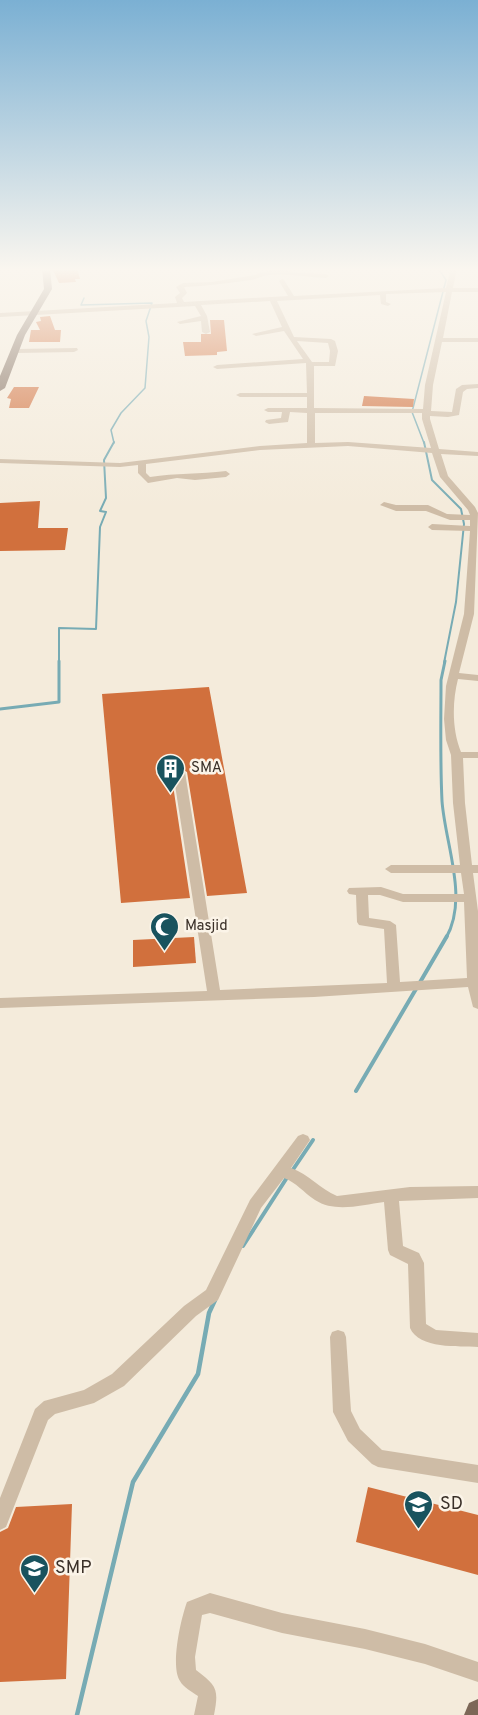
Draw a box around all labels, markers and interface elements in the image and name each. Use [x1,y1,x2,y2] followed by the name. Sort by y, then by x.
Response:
[154,752,186,794] building icon: SMA
[191,759,222,778] place label: SMA
[148,910,180,952] mosque icon: Masjid
[185,917,228,936] place label: Masjid
[403,1488,435,1530] school or university icon: SD
[440,1493,463,1516] place label: SD
[18,1552,50,1594] school or university icon: SMP
[55,1557,92,1580] place label: SMP

